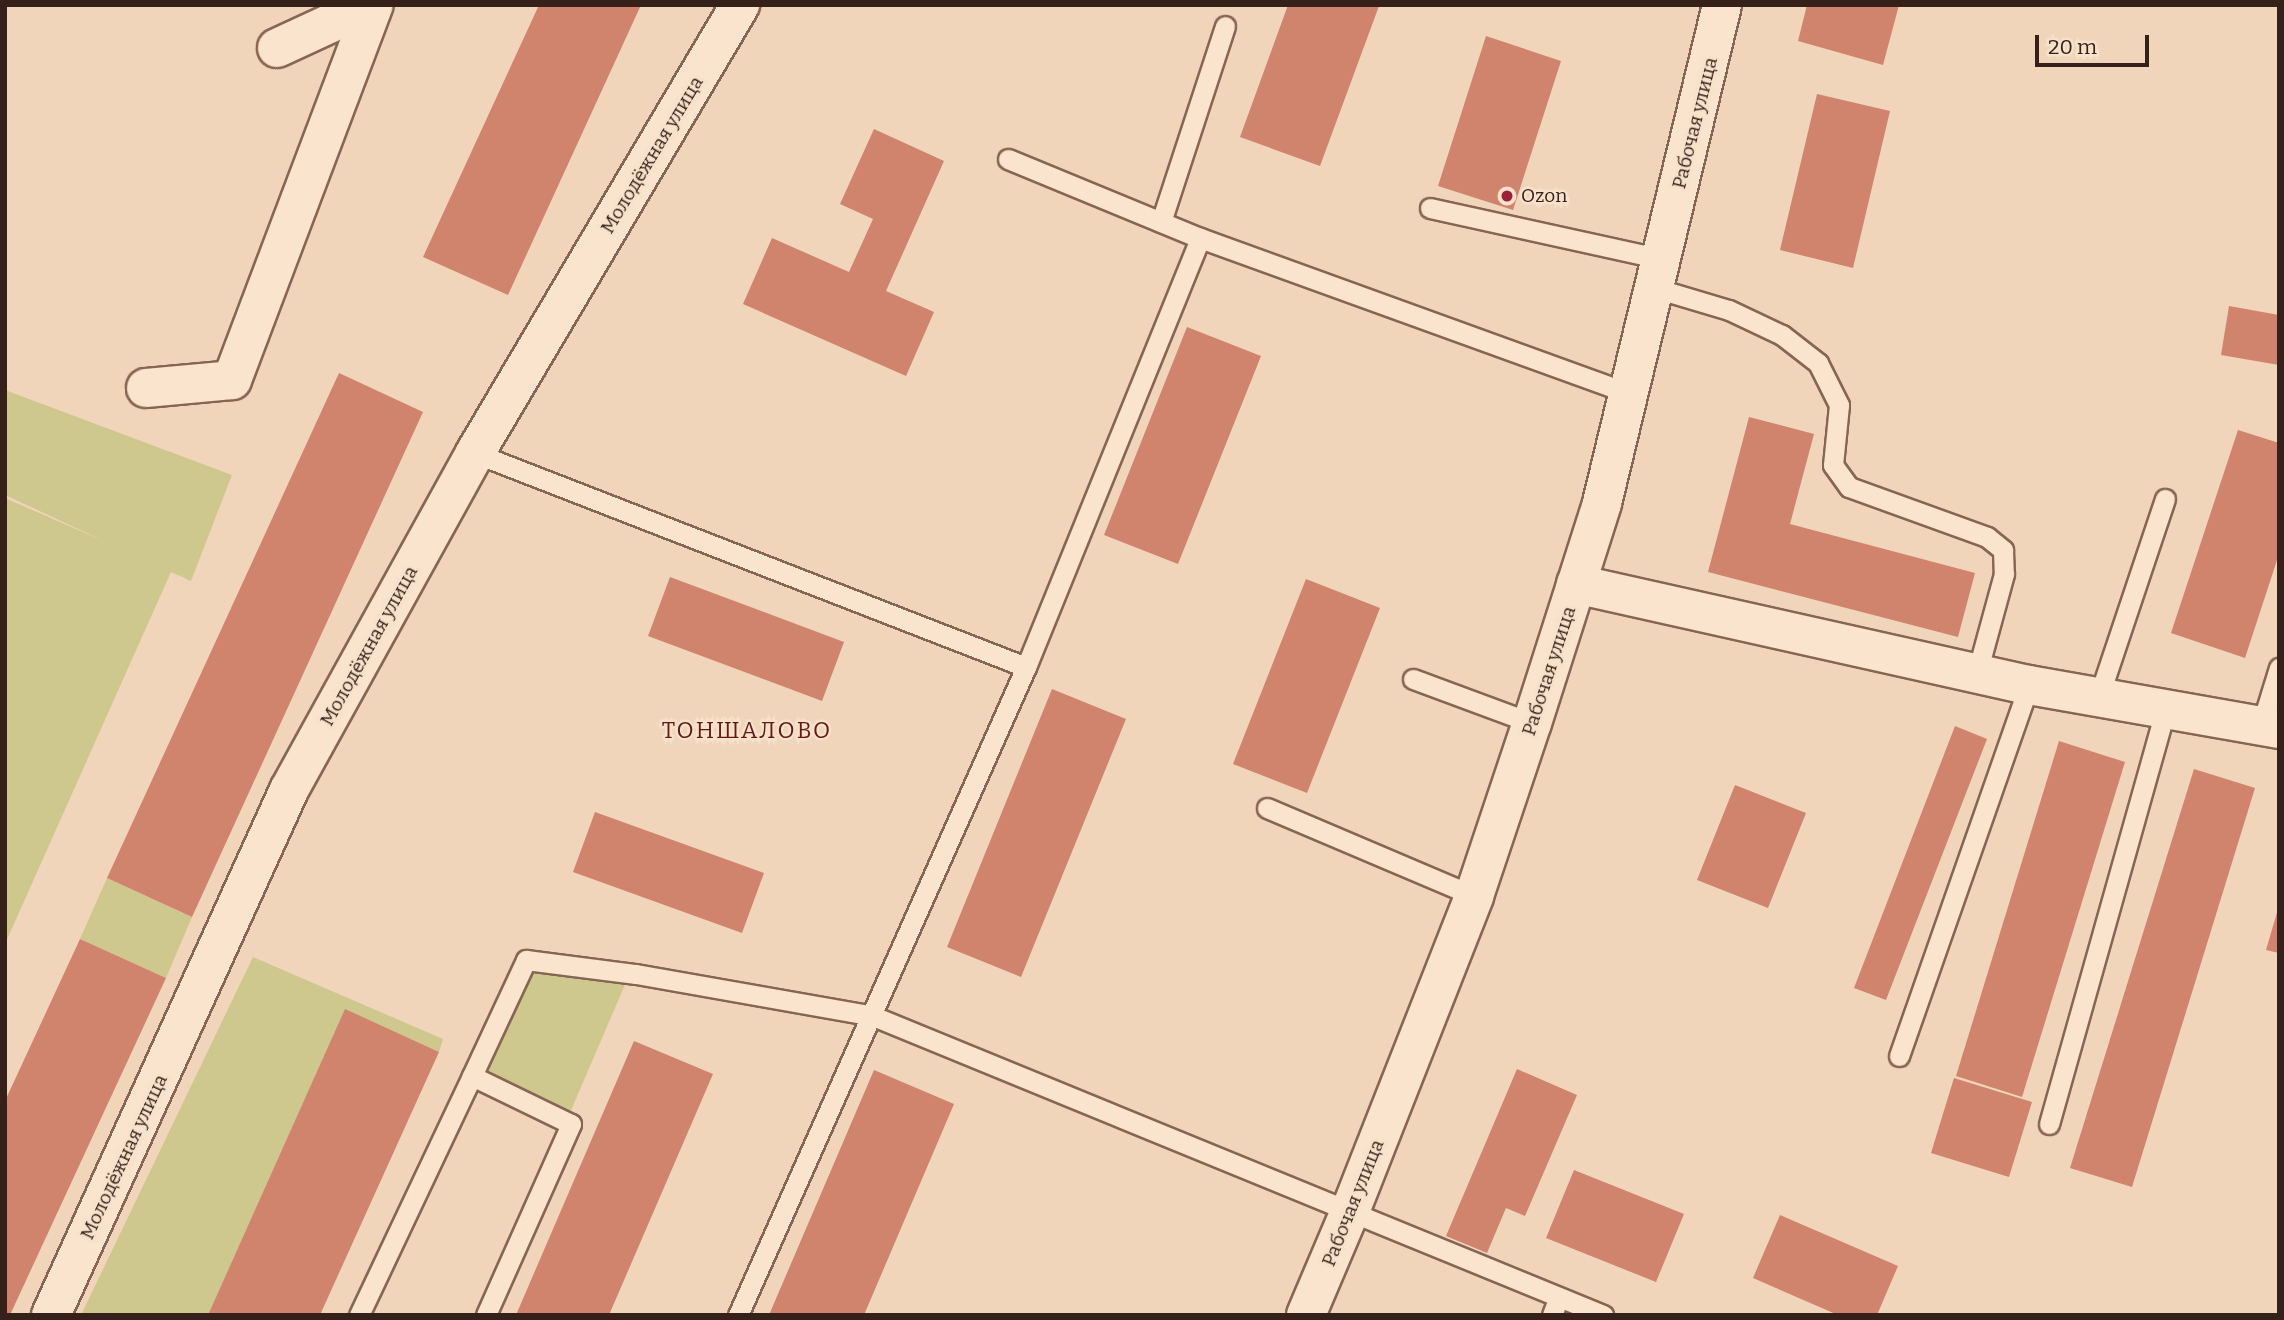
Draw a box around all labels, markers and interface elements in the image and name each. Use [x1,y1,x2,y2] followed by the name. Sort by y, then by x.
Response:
[2039,21,2153,65] scale bar
[2048,34,2097,60] text: 20 m
[1668,55,1722,191] street label: Рабочая улица
[596,72,708,238] street label: Молодёжная улица
[1521,185,1567,207] place label: Ozon
[1499,188,1515,204] marker: Ozon
[316,562,422,730] street label: Молодёжная улица
[1517,603,1581,739] street label: Рабочая улица
[663,716,831,744] district label: ТОНШАЛОВО
[76,1071,172,1243] street label: Молодёжная улица
[1317,1136,1389,1270] street label: Рабочая улица

